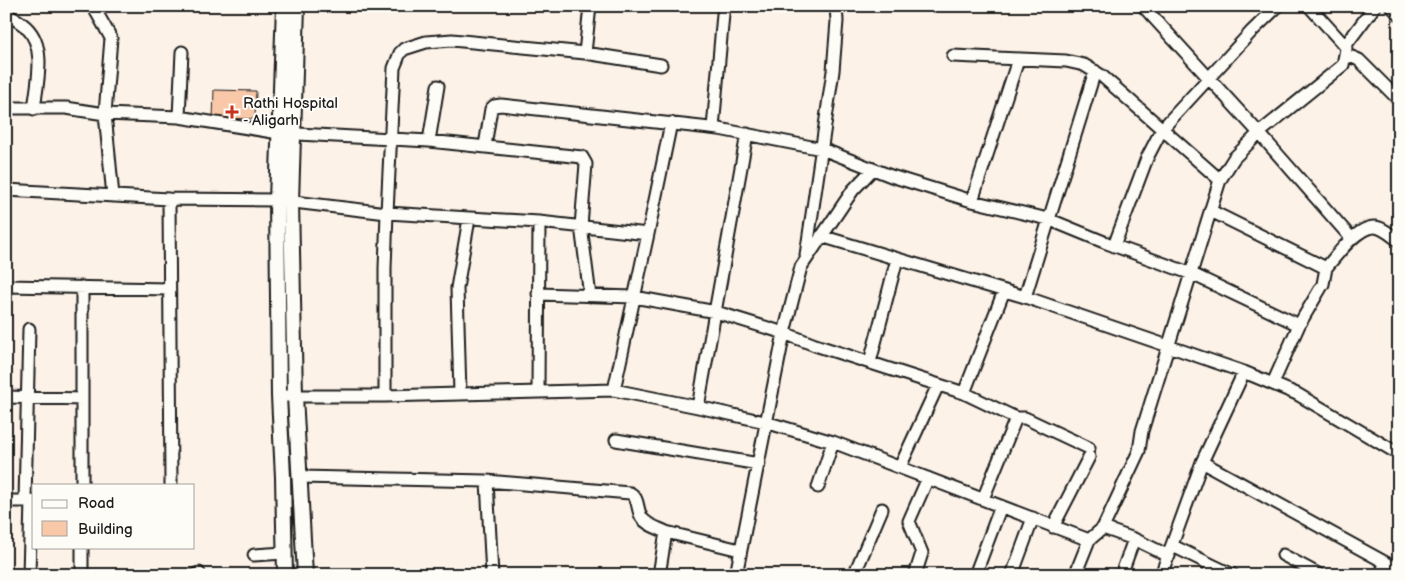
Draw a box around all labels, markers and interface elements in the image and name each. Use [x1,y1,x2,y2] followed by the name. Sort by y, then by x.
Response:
[243,94,338,130] place label: Rathi Hospital - Aligarh
[225,105,239,119] marker: Rathi Hospital - Aligarh
[32,484,195,548] legend
[78,494,114,513] text: Road
[78,520,133,539] text: Building

